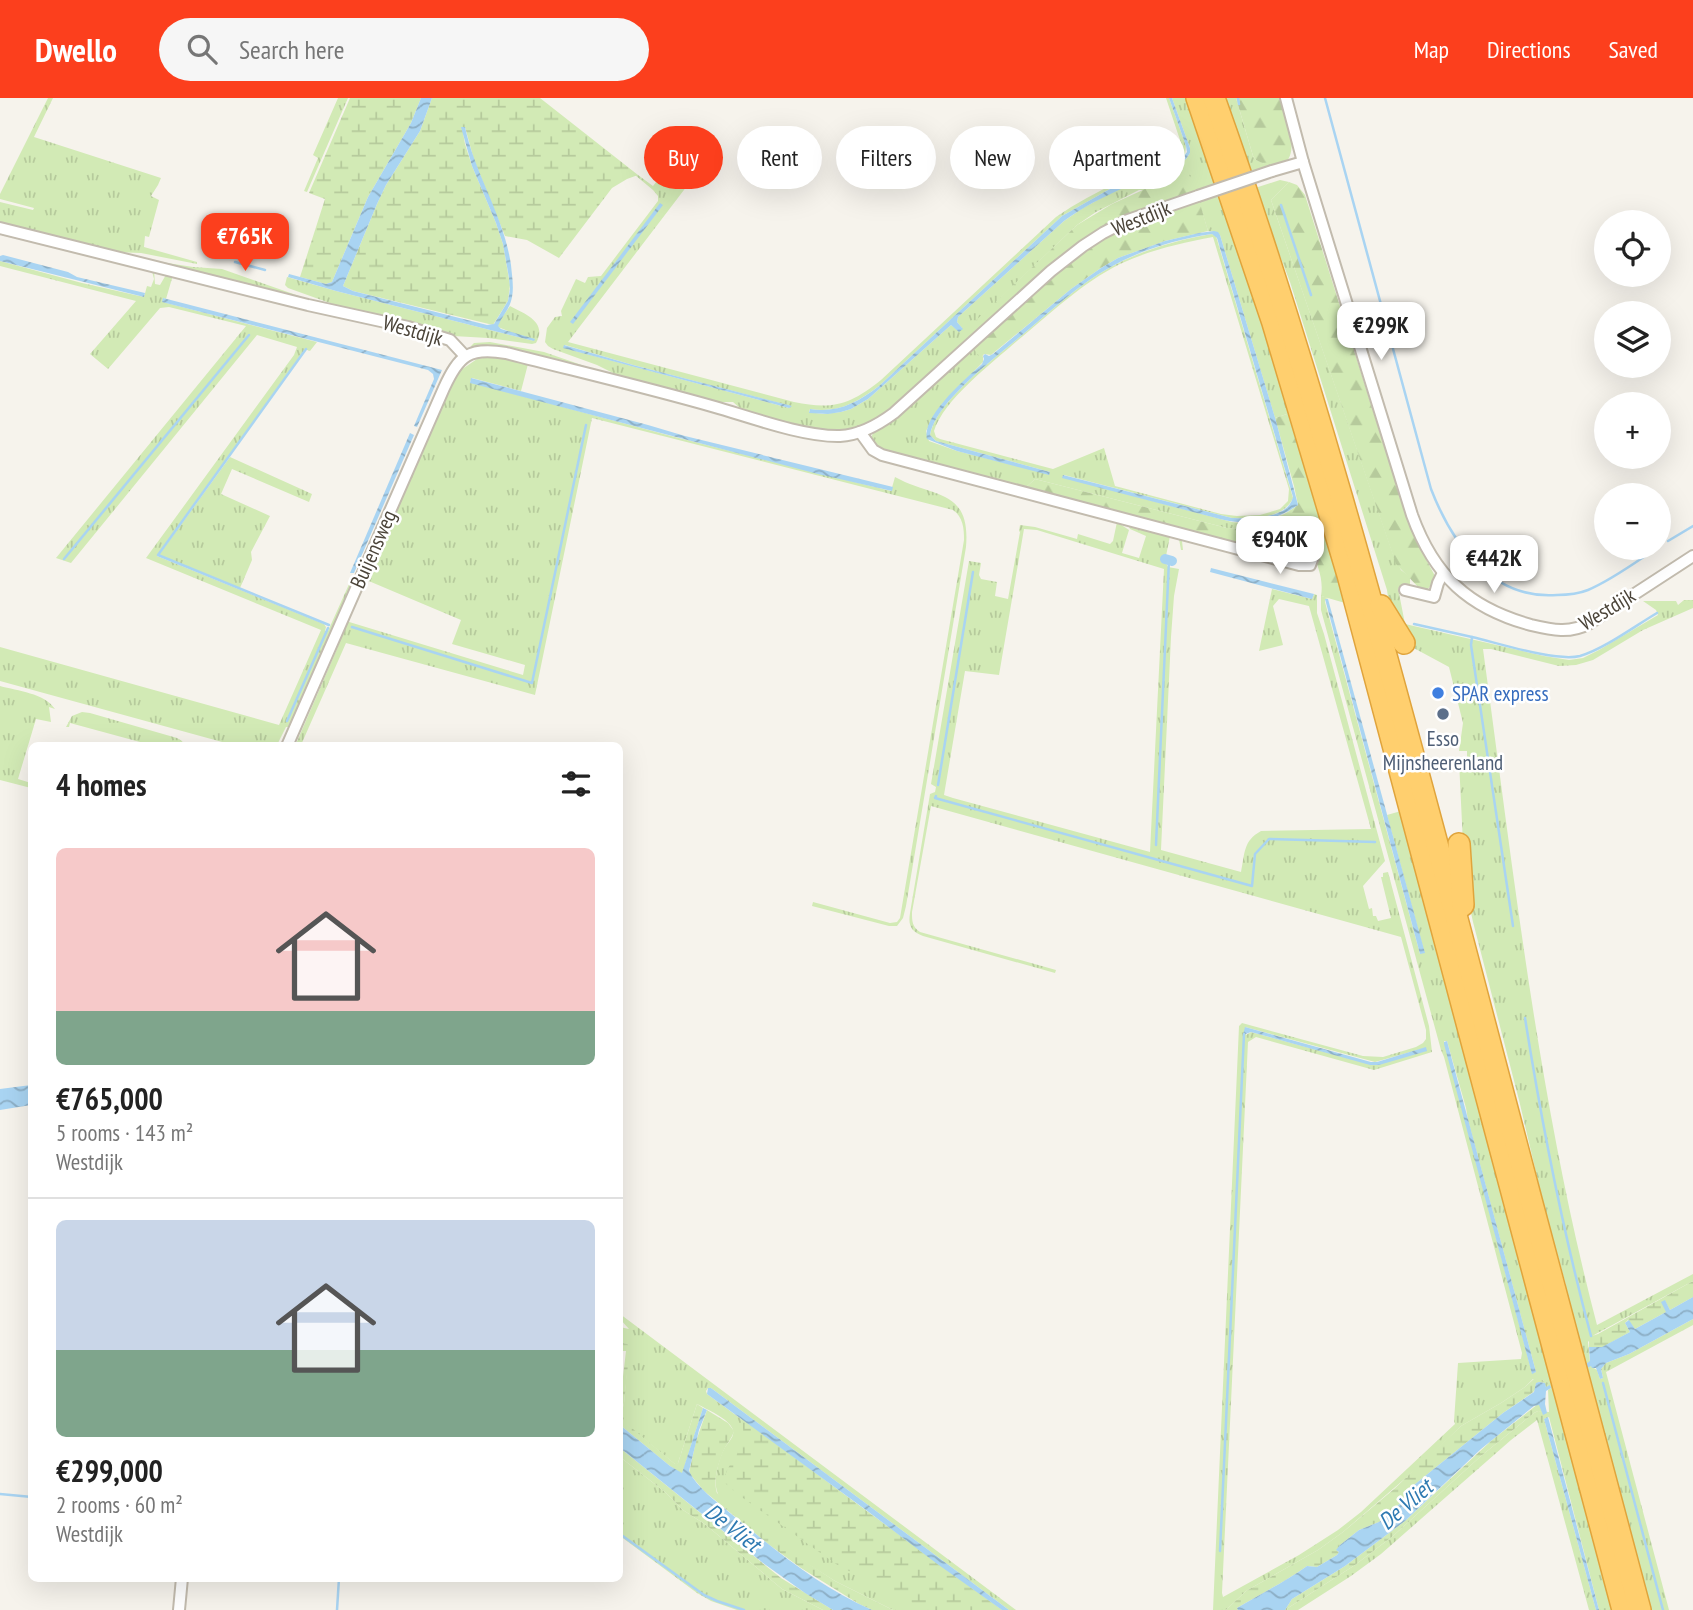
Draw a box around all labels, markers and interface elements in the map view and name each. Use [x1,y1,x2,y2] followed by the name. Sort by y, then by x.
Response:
[159,18,649,81] search box
[35,28,117,71] text: Dwello
[183,30,221,68] icon: search
[239,33,345,66] text: Search here
[1414,34,1449,65] text: Map
[1487,34,1571,65] text: Directions
[1609,34,1658,65] text: Saved
[644,126,723,189] chip: Buy
[737,126,822,189] chip: Rent
[836,126,936,189] chip: Filters
[950,126,1035,189] chip: New
[1049,126,1185,189] chip: Apartment
[1108,194,1174,242] street label: Westdijk
[1594,210,1671,560] map controls
[1594,210,1671,287] button: locate
[196,214,294,273] pin: €765K
[217,221,273,250] text: €765K
[1594,301,1671,378] button: layers
[1332,302,1430,362] pin: €299K
[380,309,446,351] street label: Westdijk
[1353,310,1409,339] text: €299K
[1594,392,1671,469] button: +
[1594,483,1671,560] button: −
[344,506,402,592] street label: Buijensweg
[1231,517,1329,576] pin: €940K
[1252,524,1308,553] text: €940K
[1445,536,1543,595] pin: €442K
[1466,543,1522,572] text: €442K
[1574,582,1640,636] street label: Westdijk
[1452,680,1549,707] place label: SPAR express
[1430,685,1446,701] marker: SPAR express
[1435,706,1451,722] marker: Esso Mijnsheerenland
[1383,725,1503,776] place label: Esso Mijnsheerenland
[56,765,147,804] text: 4 homes
[557,765,595,803] icon: filters
[263,893,389,1019] icon: home
[56,1079,163,1118] text: €765,000
[56,1118,193,1147] text: 5 rooms · 143 m²
[56,1147,123,1176] text: Westdijk
[263,1265,389,1391] icon: home
[56,1451,163,1490] text: €299,000
[1372,1471,1440,1536] water label: De Vliet
[56,1490,183,1519] text: 2 rooms · 60 m²
[699,1496,769,1559] water label: De Vliet
[56,1519,123,1548] text: Westdijk

